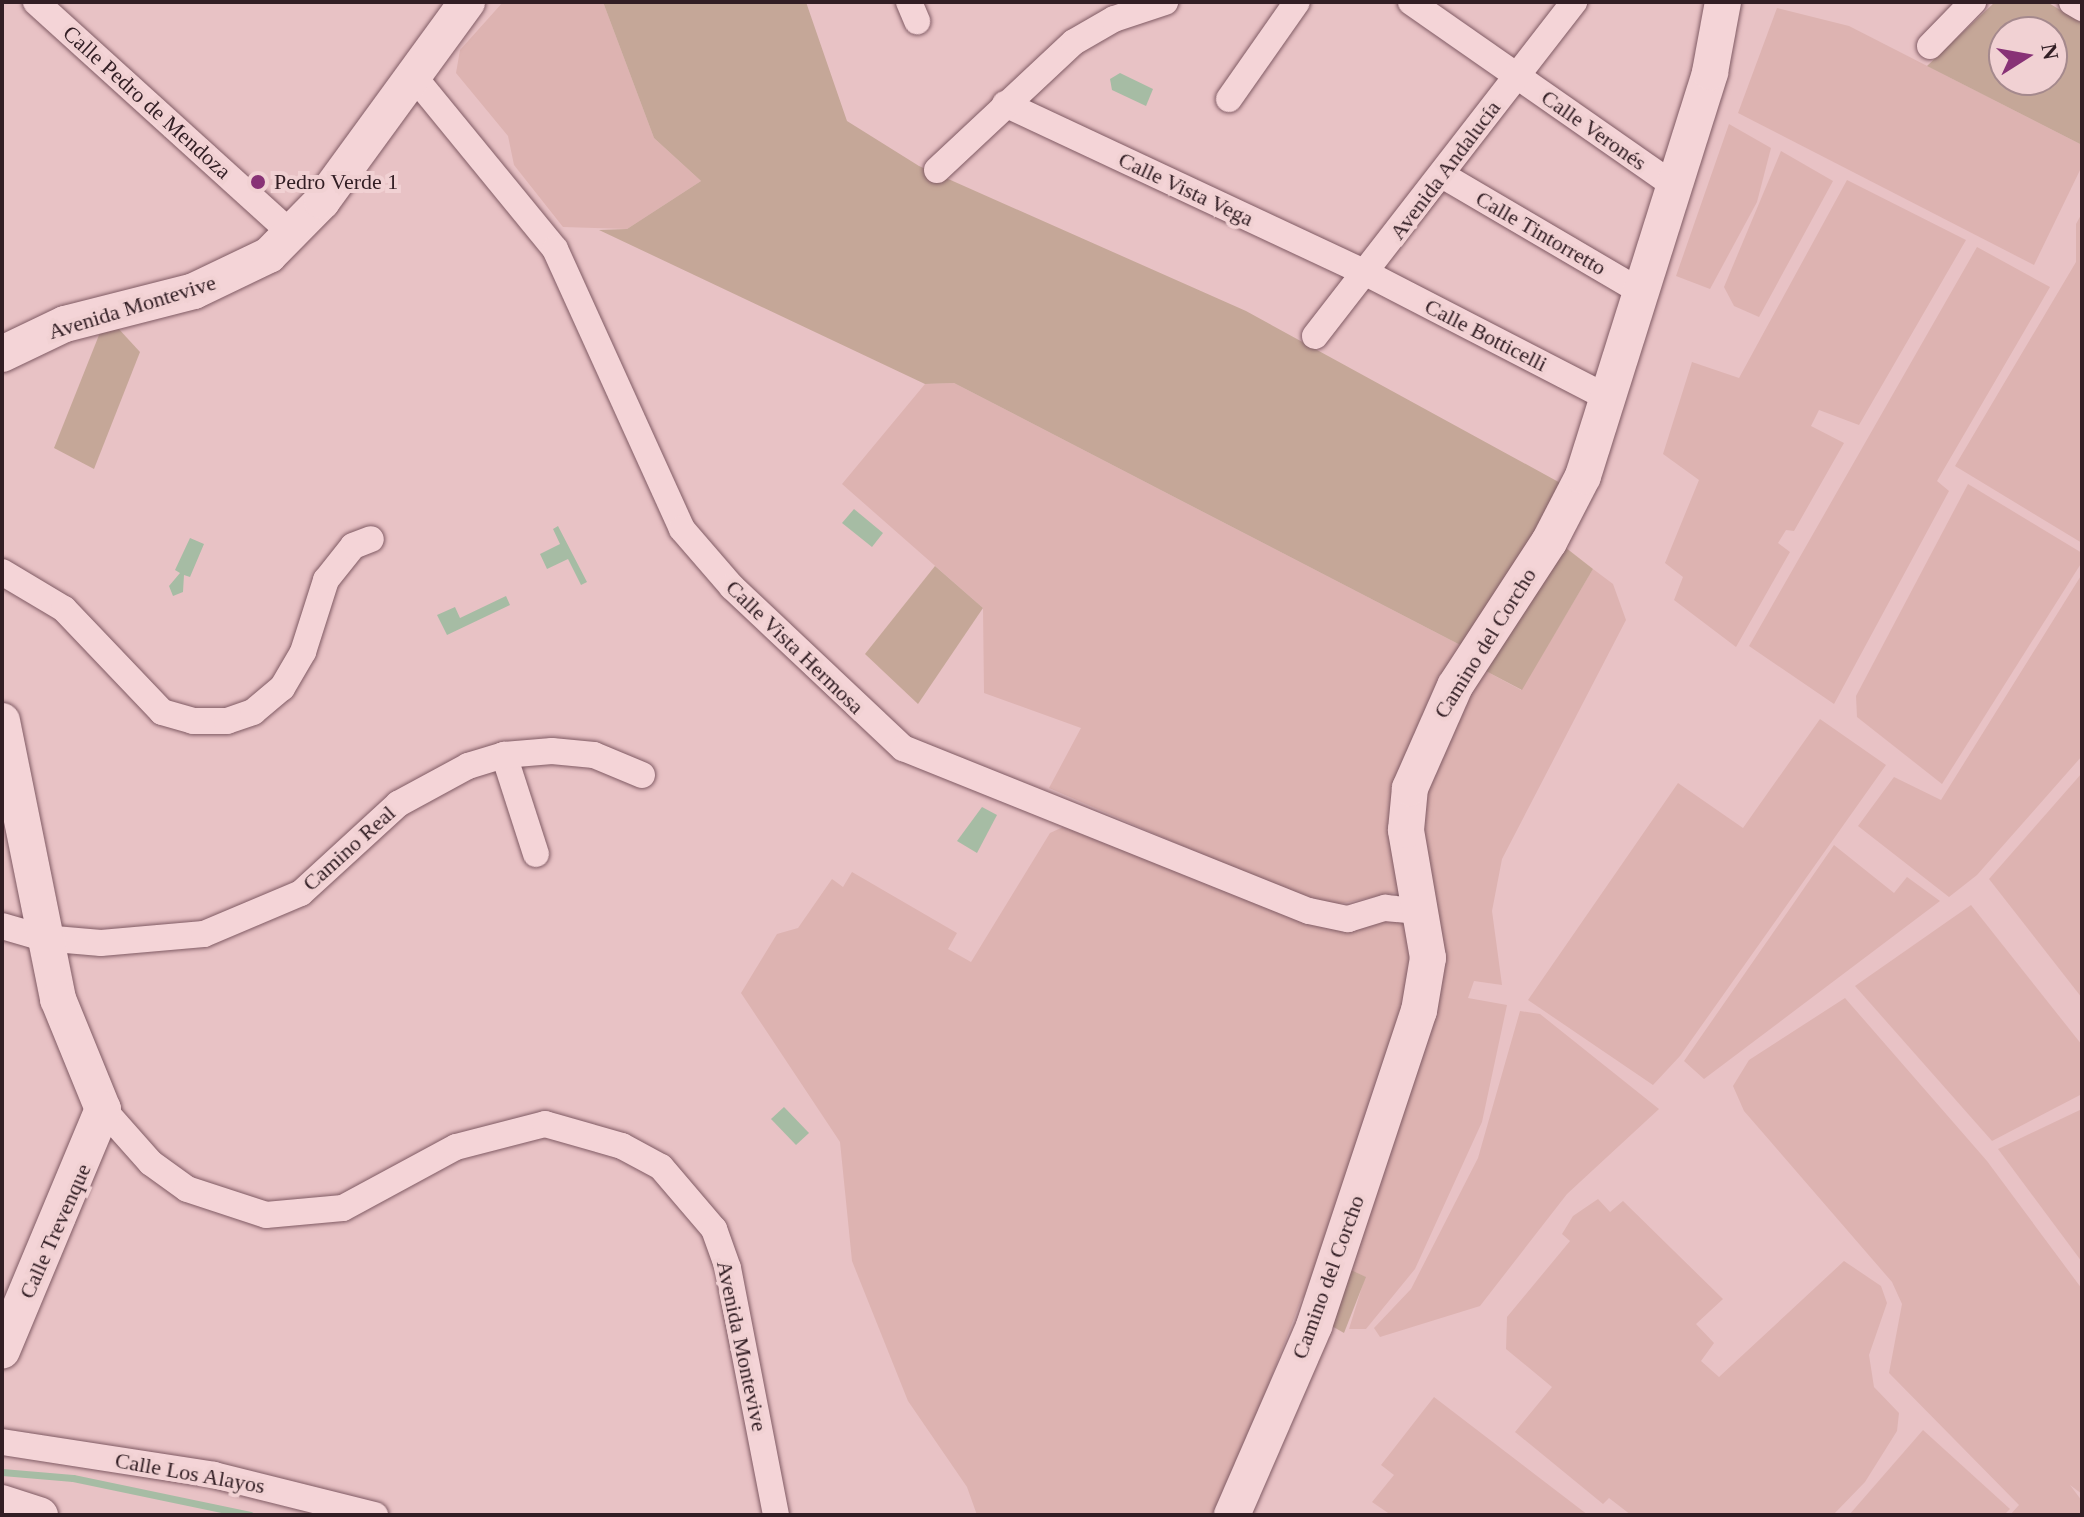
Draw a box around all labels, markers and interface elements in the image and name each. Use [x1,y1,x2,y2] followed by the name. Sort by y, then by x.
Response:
[1988,16,2068,96] north arrow
[58,20,236,184] street label: Calle Pedro de Mendoza
[2036,42,2064,62] text: N
[1536,84,1652,176] street label: Calle Veronés
[1384,95,1506,245] street label: Avenida Andalucía
[1114,146,1258,232] street label: Calle Vista Vega
[274,169,399,195] place label: Pedro Verde 1
[249,173,267,191] marker: Pedro Verde 1
[1471,185,1611,281] street label: Calle Tintorretto
[45,269,219,345] street label: Avenida Montevive
[1420,293,1552,377] street label: Calle Botticelli
[1428,563,1542,723] street label: Camino del Corcho
[720,574,870,720] street label: Calle Vista Hermosa
[297,800,401,896] street label: Camino Real
[13,1159,97,1303] street label: Calle Trevenque
[1286,1192,1370,1362] street label: Camino del Corcho
[711,1258,773,1434] street label: Avenida Montevive
[112,1447,268,1499] street label: Calle Los Alayos

